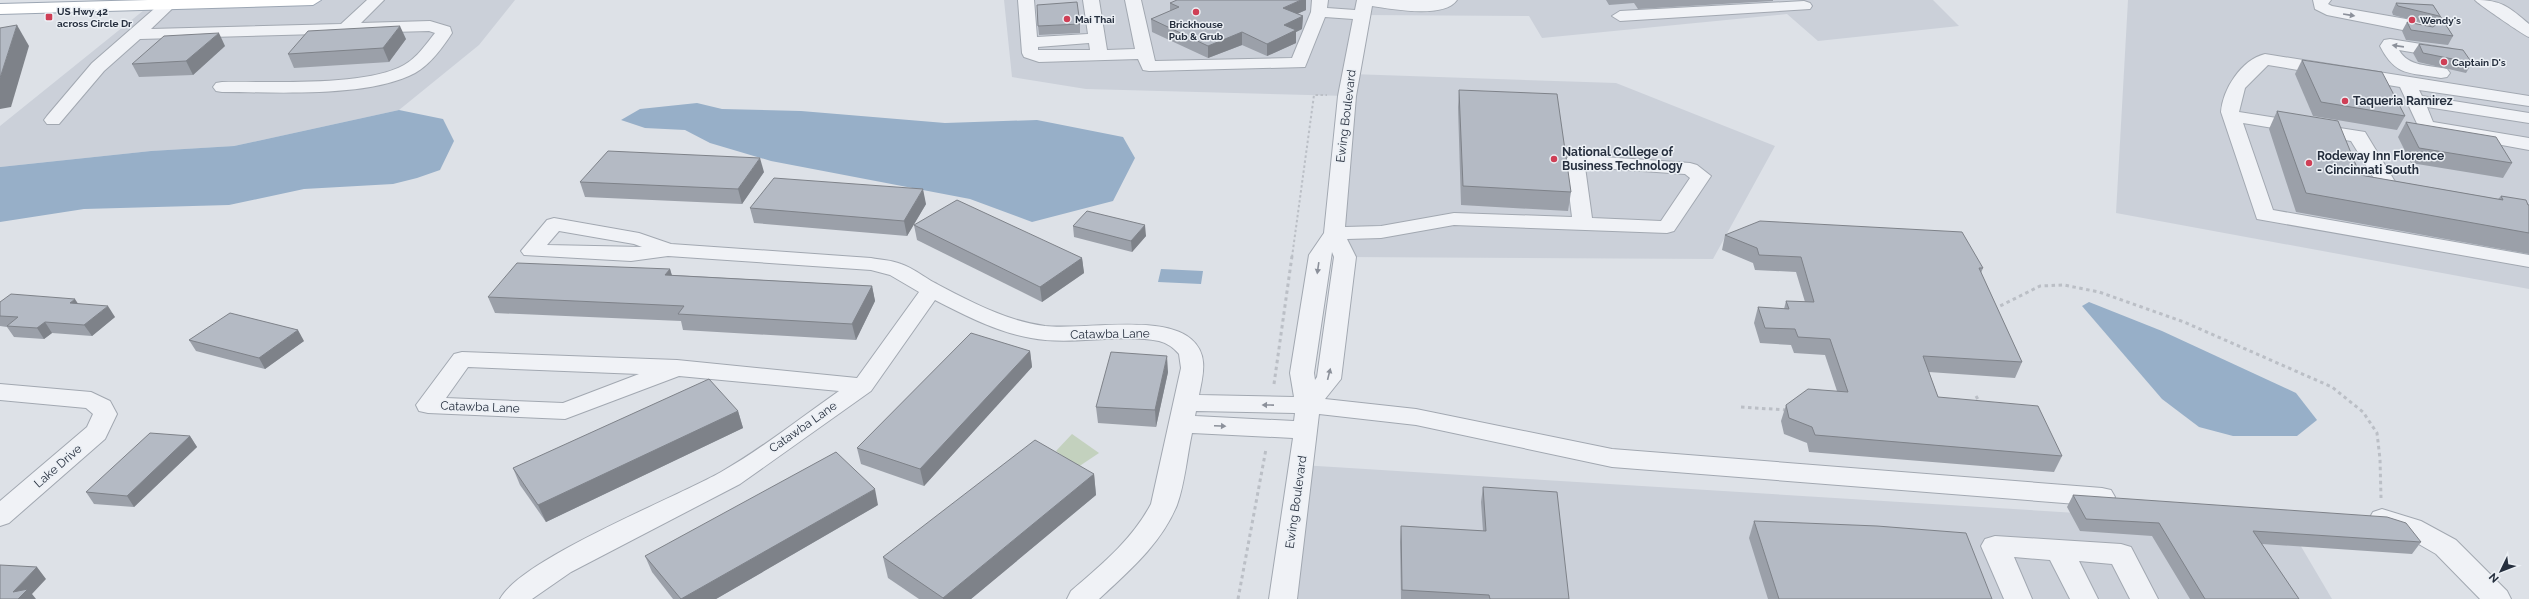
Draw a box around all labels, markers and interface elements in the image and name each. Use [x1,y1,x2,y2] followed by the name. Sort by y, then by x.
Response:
[57,6,132,29] place label: US Hwy 42 across Circle Dr
[1191,7,1201,17] marker: Brickhouse Pub & Grub
[44,12,54,22] marker: US Hwy 42 across Circle Dr
[2343,13,2356,19] one-way arrow
[1062,14,1072,24] marker: Mai Thai
[1075,14,1115,25] place label: Mai Thai
[2407,15,2417,25] marker: Wendy's
[2420,15,2461,26] place label: Wendy's
[1169,19,1224,42] place label: Brickhouse Pub & Grub
[2392,43,2404,49] one-way arrow
[2439,57,2449,67] marker: Captain D's
[2452,57,2506,68] place label: Captain D's
[1333,69,1359,163] street label: Ewing Boulevard
[2353,94,2453,108] place label: Taqueria Ramirez
[2340,96,2350,106] marker: Taqueria Ramirez
[1562,145,1683,173] place label: National College of Business Technology
[2317,149,2444,177] place label: Rodeway Inn Florence - Cincinnati South
[1549,154,1559,164] marker: National College of Business Technology
[2304,158,2314,168] marker: Rodeway Inn Florence - Cincinnati South
[1315,262,1321,274] one-way arrow
[1070,326,1150,342] street label: Catawba Lane
[1327,368,1333,381] one-way arrow
[766,398,840,456] street label: Catawba Lane
[440,399,520,415] street label: Catawba Lane
[1261,402,1274,408] one-way arrow
[1214,423,1226,430] one-way arrow
[31,442,85,490] street label: Lake Drive
[1283,455,1309,549] street label: Ewing Boulevard
[2481,551,2521,591] north arrow
[2486,570,2502,585] text: N

